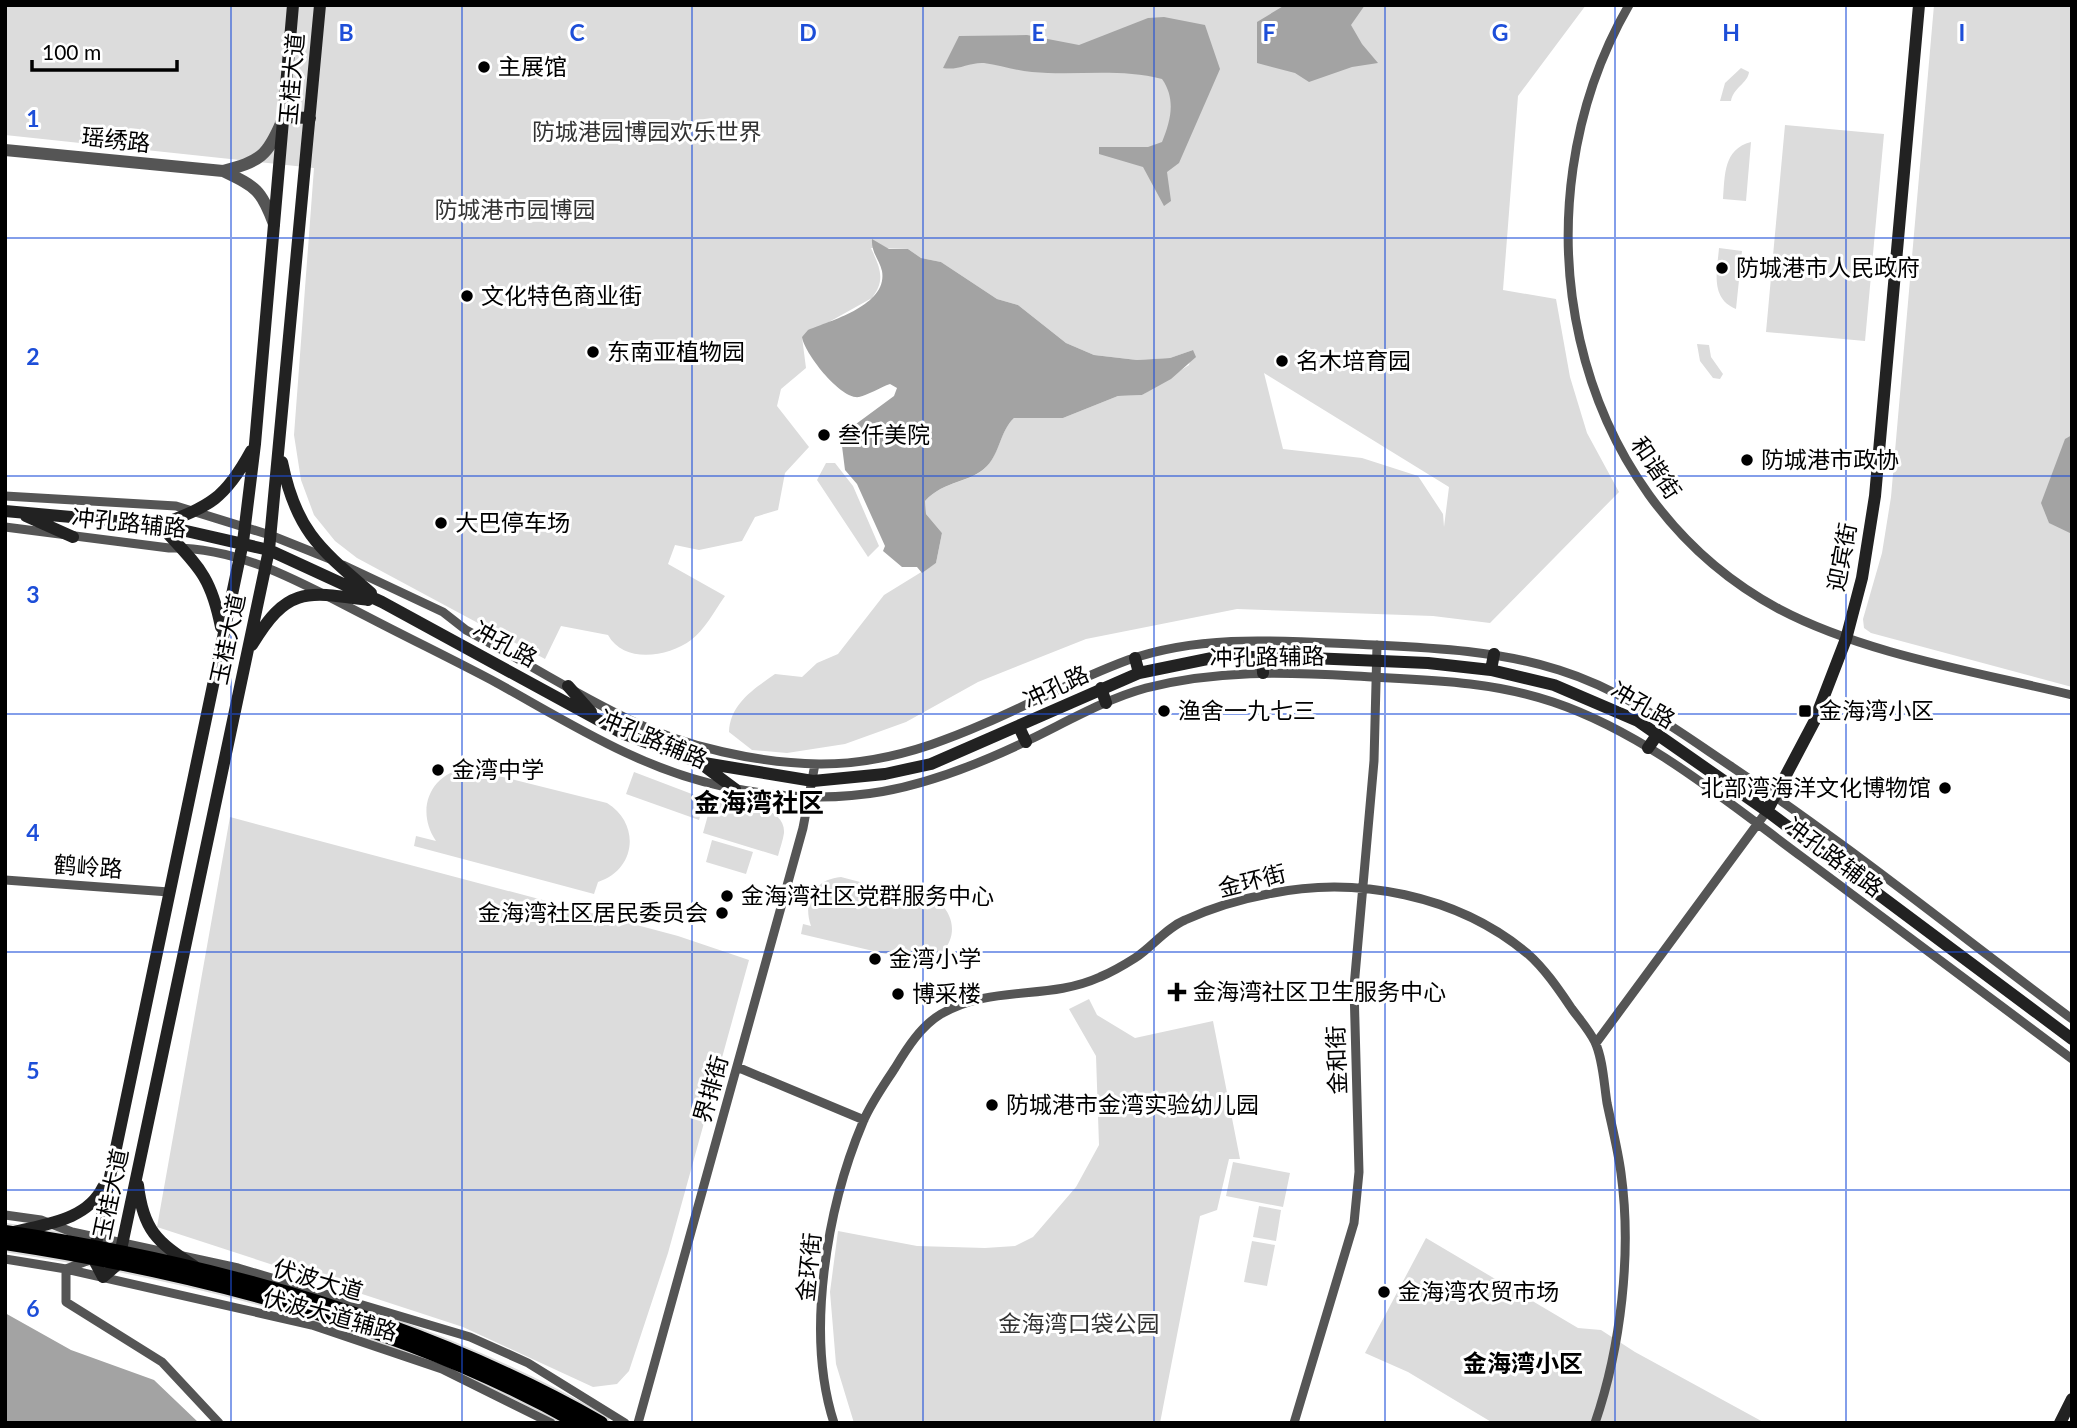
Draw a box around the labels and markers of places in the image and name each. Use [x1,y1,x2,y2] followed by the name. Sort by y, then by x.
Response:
[498,52,567,80] place label: 主展馆
[476,59,492,75] marker: 主展馆
[1736,253,1920,281] place label: 防城港市人民政府
[1714,260,1730,276] marker: 防城港市人民政府
[481,281,642,309] place label: 文化特色商业街
[459,288,475,304] marker: 文化特色商业街
[607,337,745,365] place label: 东南亚植物园
[585,344,601,360] marker: 东南亚植物园
[1296,346,1411,374] place label: 名木培育园
[1274,353,1290,369] marker: 名木培育园
[838,420,930,448] place label: 叁仟美院
[816,427,832,443] marker: 叁仟美院
[1761,445,1899,473] place label: 防城港市政协
[1739,452,1755,468] marker: 防城港市政协
[455,508,570,536] place label: 大巴停车场
[433,515,449,531] marker: 大巴停车场
[1178,696,1316,724] place label: 渔舍一九七三
[1819,696,1934,724] place label: 金海湾小区
[1156,703,1172,719] marker: 渔舍一九七三
[1797,703,1813,719] marker: 金海湾小区
[452,755,544,783] place label: 金湾中学
[430,762,446,778] marker: 金湾中学
[1701,773,1931,801] place label: 北部湾海洋文化博物馆
[1937,780,1953,796] marker: 北部湾海洋文化博物馆
[741,881,994,909] place label: 金海湾社区党群服务中心
[719,888,735,904] marker: 金海湾社区党群服务中心
[478,898,708,926] place label: 金海湾社区居民委员会
[714,905,730,921] marker: 金海湾社区居民委员会
[889,944,981,972] place label: 金湾小学
[867,951,883,967] marker: 金湾小学
[1193,977,1446,1005] place label: 金海湾社区卫生服务中心
[912,979,981,1007] place label: 博采楼
[1167,982,1187,1002] marker: 金海湾社区卫生服务中心
[890,986,906,1002] marker: 博采楼
[1006,1090,1259,1118] place label: 防城港市金湾实验幼儿园
[984,1097,1000,1113] marker: 防城港市金湾实验幼儿园
[1398,1277,1559,1305] place label: 金海湾农贸市场
[1376,1284,1392,1300] marker: 金海湾农贸市场

